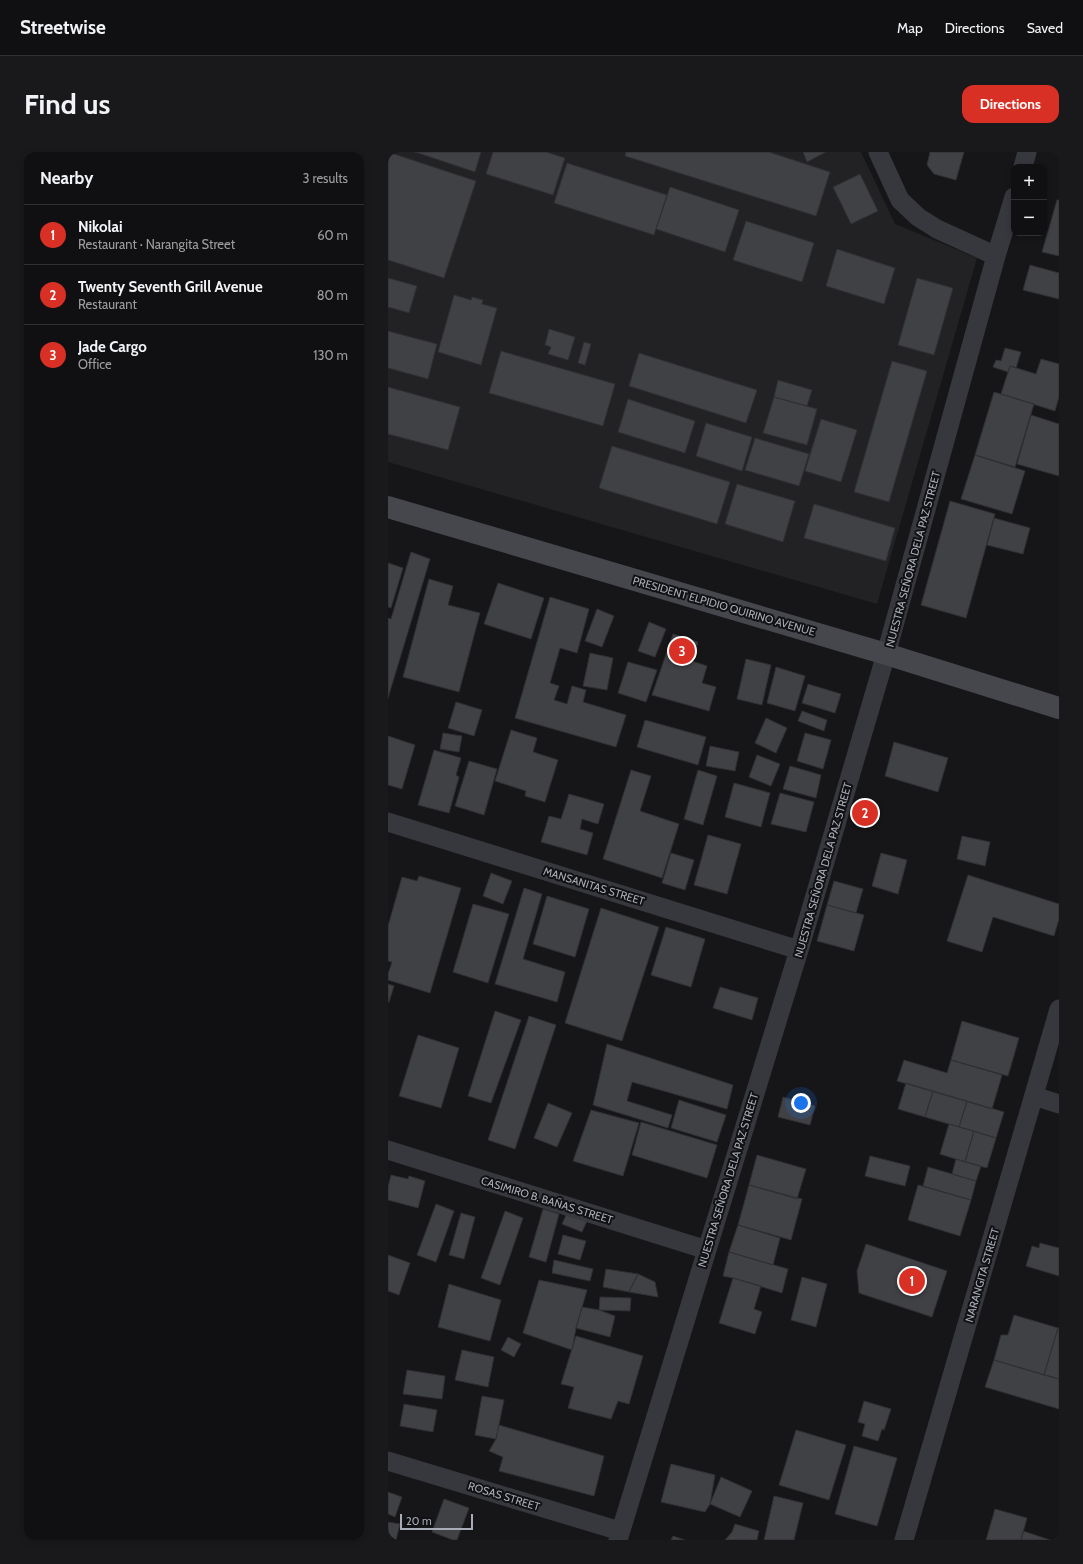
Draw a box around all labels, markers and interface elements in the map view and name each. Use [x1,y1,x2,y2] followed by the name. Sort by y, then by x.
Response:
[20,16,106,39] text: Streetwise
[897,19,923,37] text: Map
[945,19,1005,37] text: Directions
[1027,19,1063,37] text: Saved
[962,85,1059,123] button: Directions
[24,87,110,121] text: Find us
[1011,164,1047,236] map controls
[1011,164,1047,200] button: +
[40,168,93,188] text: Nearby
[302,170,348,186] text: 3 results
[1011,200,1047,236] button: −
[78,218,123,236] text: Nikolai
[51,227,55,243] text: 1
[317,227,348,243] text: 60 m
[78,236,235,252] text: Restaurant · Narangita Street
[78,278,263,296] text: Twenty Seventh Grill Avenue
[50,287,56,303] text: 2
[317,287,348,303] text: 80 m
[78,296,137,312] text: Restaurant
[78,338,147,356] text: Jade Cargo
[49,347,57,363] text: 3
[313,347,348,363] text: 130 m
[78,356,112,372] text: Office
[883,469,943,648] street label: NUESTRA SEÑORA DELA PAZ STREET
[631,573,817,639] street label: PRESIDENT ELPIDIO QUIRINO AVENUE
[669,636,695,666] pin: 3
[791,781,855,959] street label: NUESTRA SEÑORA DELA PAZ STREET
[852,798,878,828] pin: 2
[542,864,646,908] street label: MANSANITAS STREET
[695,1091,761,1269] street label: NUESTRA SEÑORA DELA PAZ STREET
[791,1093,811,1113] your location
[479,1173,615,1227] street label: CASIMIRO B. BAÑAS STREET
[962,1226,1002,1324] street label: NARANGITA STREET
[899,1266,925,1296] pin: 1
[466,1478,542,1514] street label: ROSAS STREET
[400,1512,473,1531] scale bar
[406,1514,432,1528] text: 20 m

